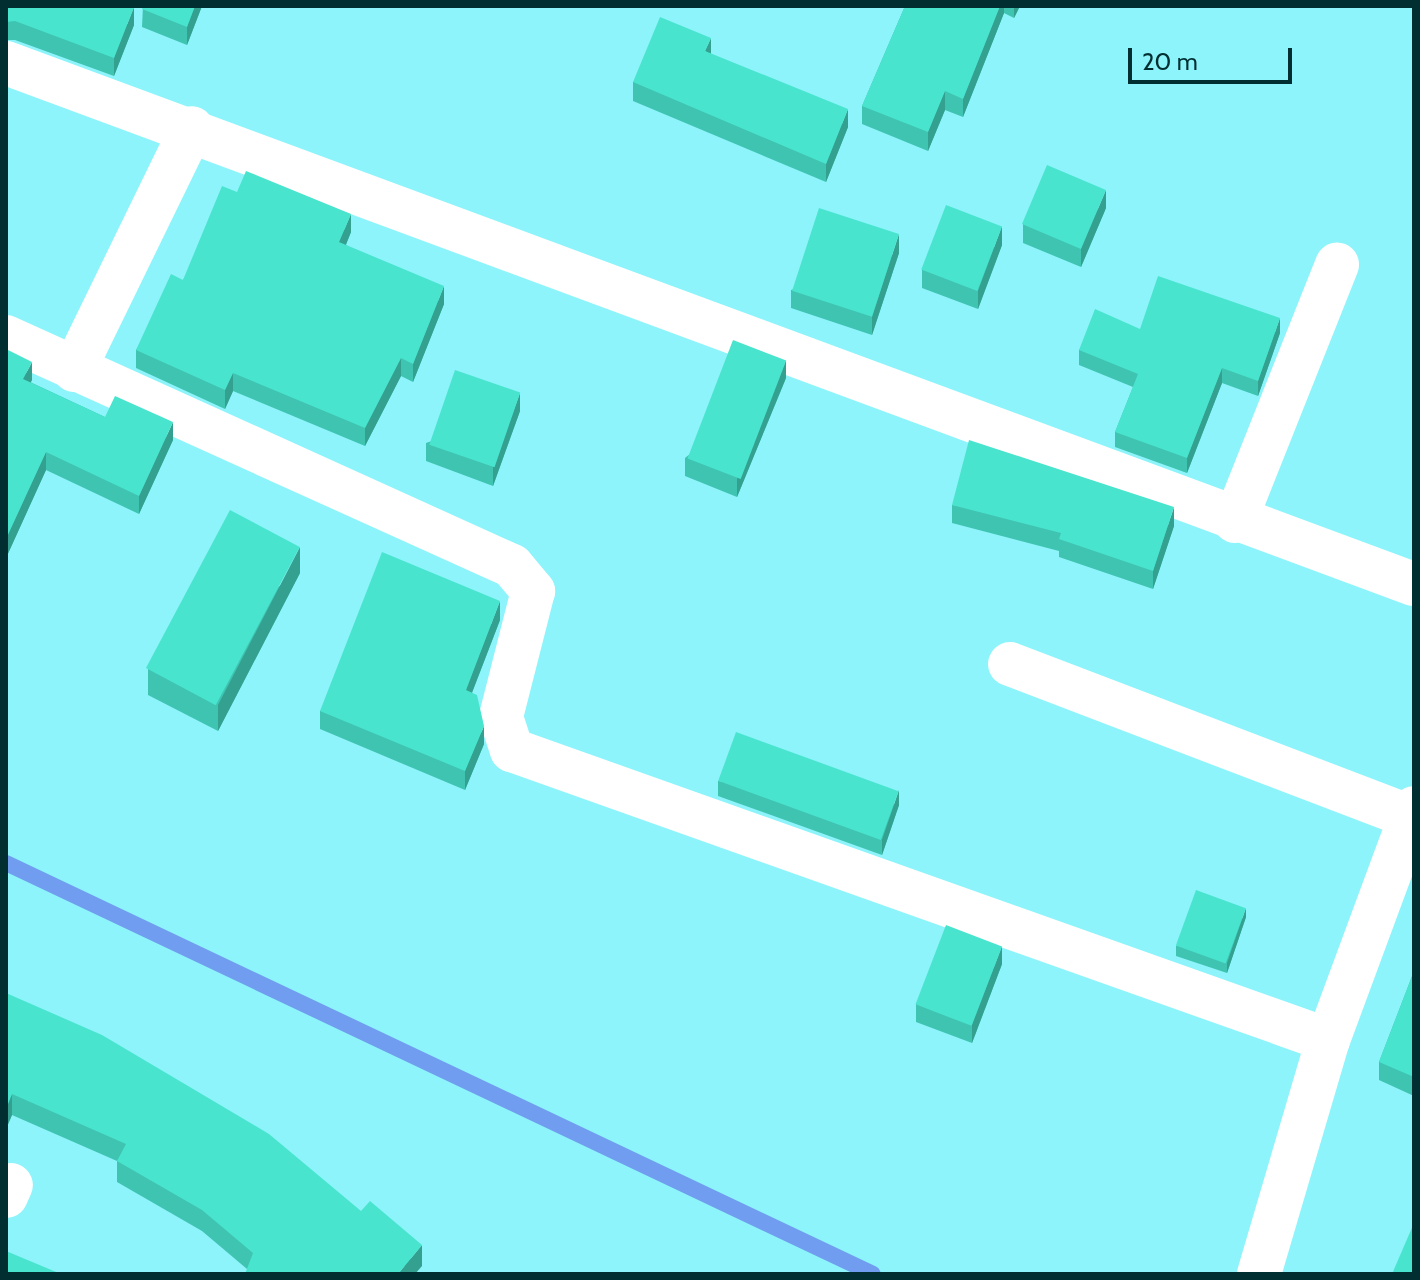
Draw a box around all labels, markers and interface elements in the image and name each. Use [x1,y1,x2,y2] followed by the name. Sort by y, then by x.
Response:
[1132,32,1296,82] scale bar
[1142,47,1198,76] text: 20 m

